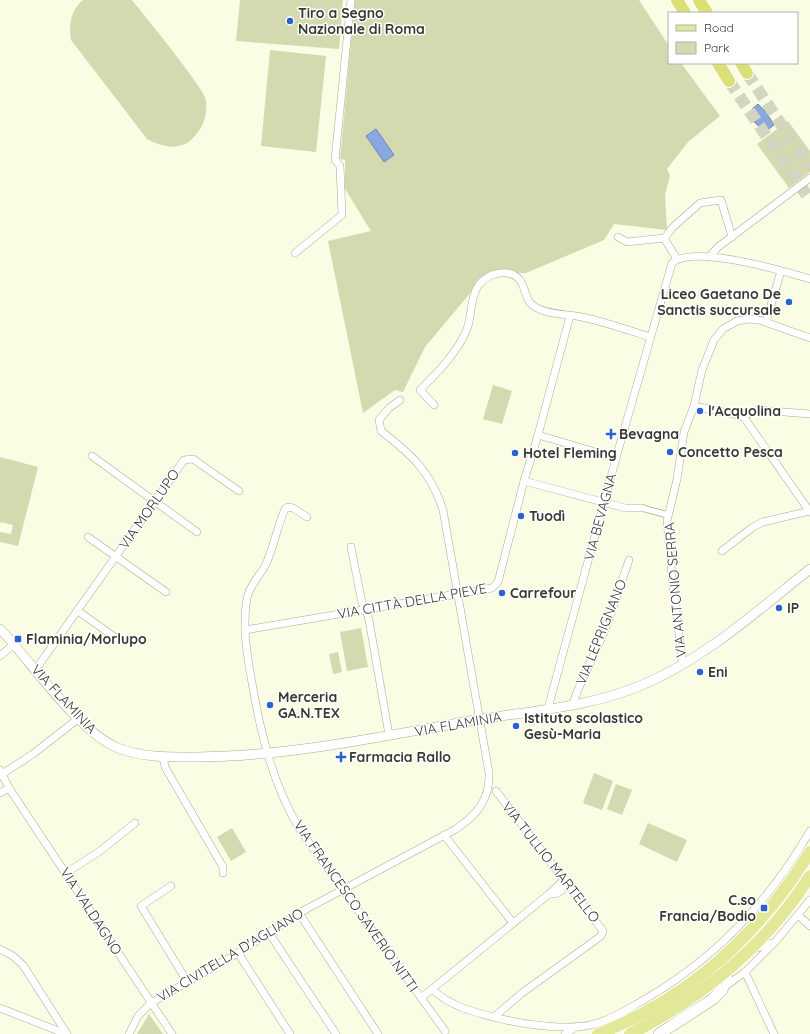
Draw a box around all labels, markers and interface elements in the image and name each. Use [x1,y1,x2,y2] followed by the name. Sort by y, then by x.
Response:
[298,4,425,38] place label: Tiro a Segno Nazionale di Roma
[668,12,798,64] legend
[285,16,295,26] marker: Tiro a Segno Nazionale di Roma
[704,20,734,35] text: Road
[704,40,729,55] text: Park
[657,285,781,319] place label: Liceo Gaetano De Sanctis succursale
[784,297,794,307] marker: Liceo Gaetano De Sanctis succursale
[708,402,781,420] place label: l'Acquolina
[695,406,705,416] marker: l'Acquolina
[619,425,679,443] place label: Bevagna
[606,429,616,439] marker: Bevagna
[678,443,783,461] place label: Concetto Pesca
[523,444,617,462] place label: Hotel Fleming
[665,447,675,457] marker: Concetto Pesca
[510,448,520,458] marker: Hotel Fleming
[115,465,183,552] street label: VIA MORLUPO
[580,471,620,563] street label: VIA BEVAGNA
[529,507,565,525] place label: Tuodì
[516,511,526,521] marker: Tuodì
[660,522,690,658] street label: VIA ANTONIO SERRA
[572,576,630,687] street label: VIA LEPRIGNANO
[336,579,488,623] street label: VIA CITTÀ DELLA PIEVE
[510,584,576,602] place label: Carrefour
[497,588,507,598] marker: Carrefour
[787,599,799,617] place label: IP
[774,603,784,613] marker: IP
[26,630,147,648] place label: Flaminia/Morlupo
[13,634,23,644] marker: Flaminia/Morlupo
[27,661,101,737] street label: VIA FLAMINIA
[708,663,728,681] place label: Eni
[695,667,705,677] marker: Eni
[278,688,340,722] place label: Merceria GA.N.TEX
[265,700,275,710] marker: Merceria GA.N.TEX
[413,708,503,740] street label: VIA FLAMINIA
[524,709,643,743] place label: Istituto scolastico Gesù-Maria
[511,721,521,731] marker: Istituto scolastico Gesù-Maria
[349,748,451,766] place label: Farmacia Rallo
[336,752,346,762] marker: Farmacia Rallo
[498,798,604,926] street label: VIA TULLIO MARTELLO
[290,817,422,995] street label: VIA FRANCESCO SAVERIO NITTI
[56,864,126,958] street label: VIA VALDAGNO
[659,891,756,925] place label: C.so Francia/Bodio
[759,903,769,913] marker: C.so Francia/Bodio
[153,904,307,1006] street label: VIA CIVITELLA D'AGLIANO

